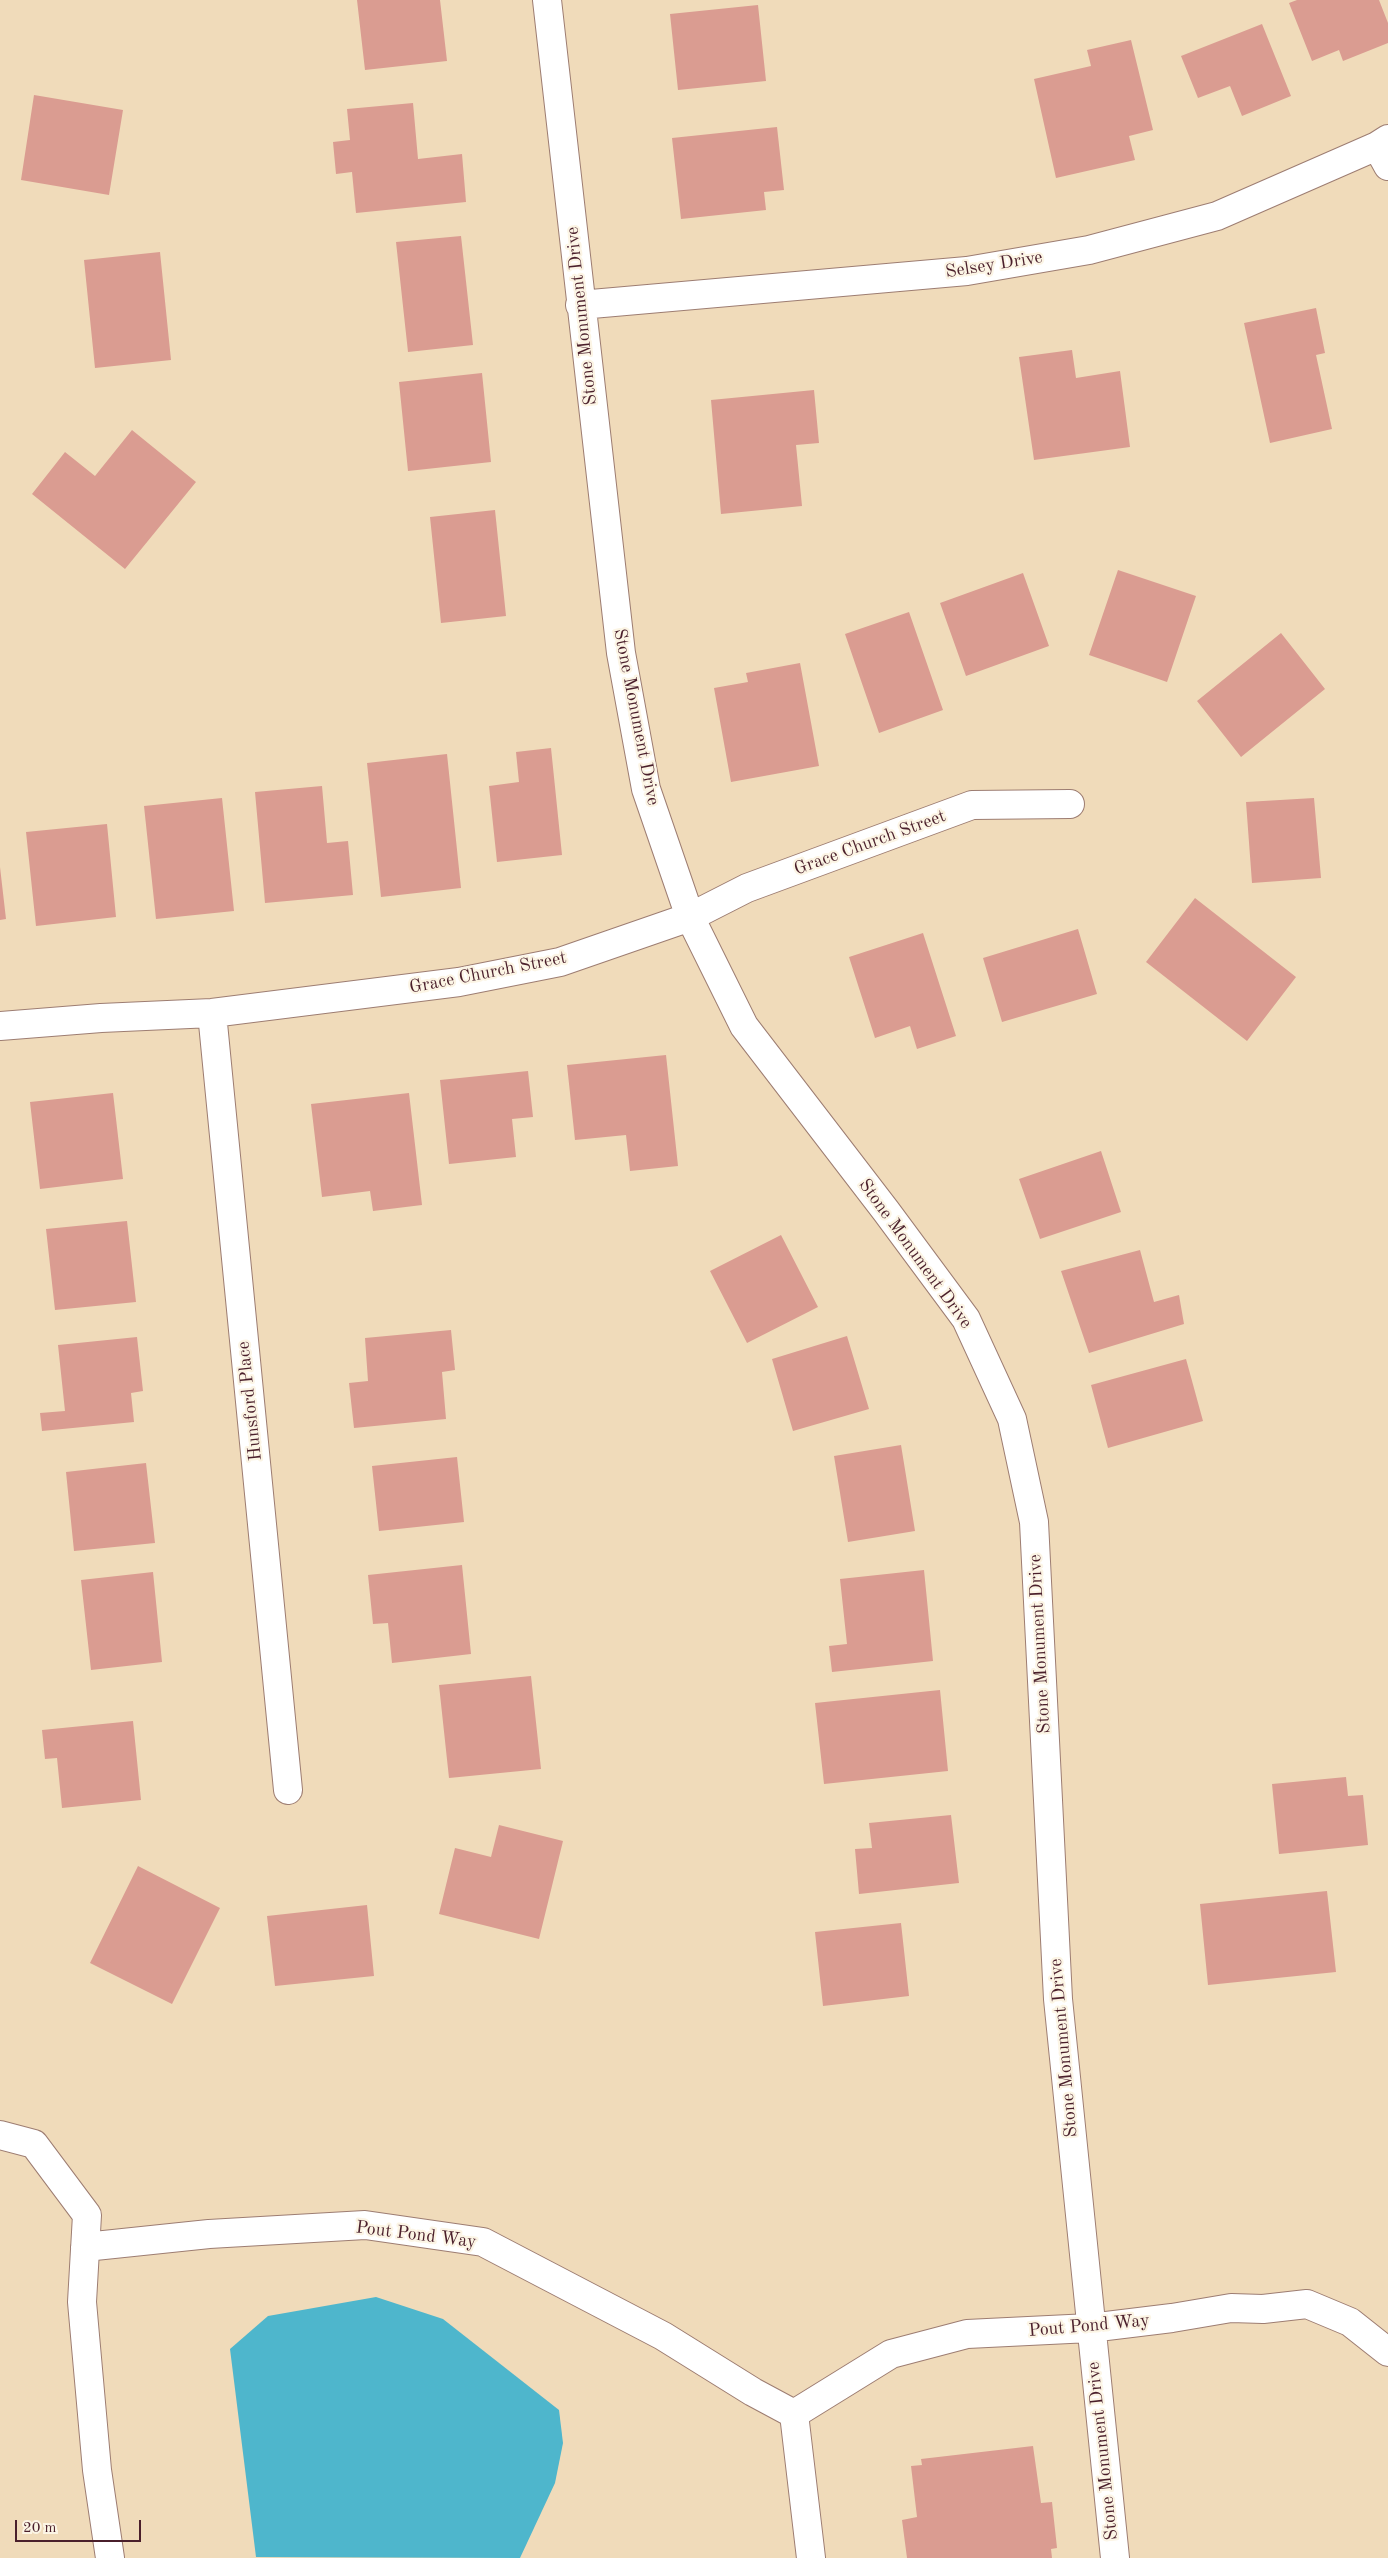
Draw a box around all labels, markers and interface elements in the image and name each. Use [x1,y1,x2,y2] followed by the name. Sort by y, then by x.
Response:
[562,226,602,406] street label: Stone Monument Drive
[944,247,1044,283] street label: Selsey Drive
[608,627,664,807] street label: Stone Monument Drive
[791,806,949,880] street label: Grace Church Street
[408,947,568,999] street label: Grace Church Street
[853,1175,977,1333] street label: Stone Monument Drive
[233,1340,267,1462] street label: Hunsford Place
[1025,1554,1055,1734] street label: Stone Monument Drive
[1045,1958,1083,2138] street label: Stone Monument Drive
[354,2217,478,2253] street label: Pout Pond Way
[1028,2310,1150,2342] street label: Pout Pond Way
[1083,2361,1123,2541] street label: Stone Monument Drive
[18,2510,144,2542] scale bar
[23,2521,57,2536] text: 20 m

